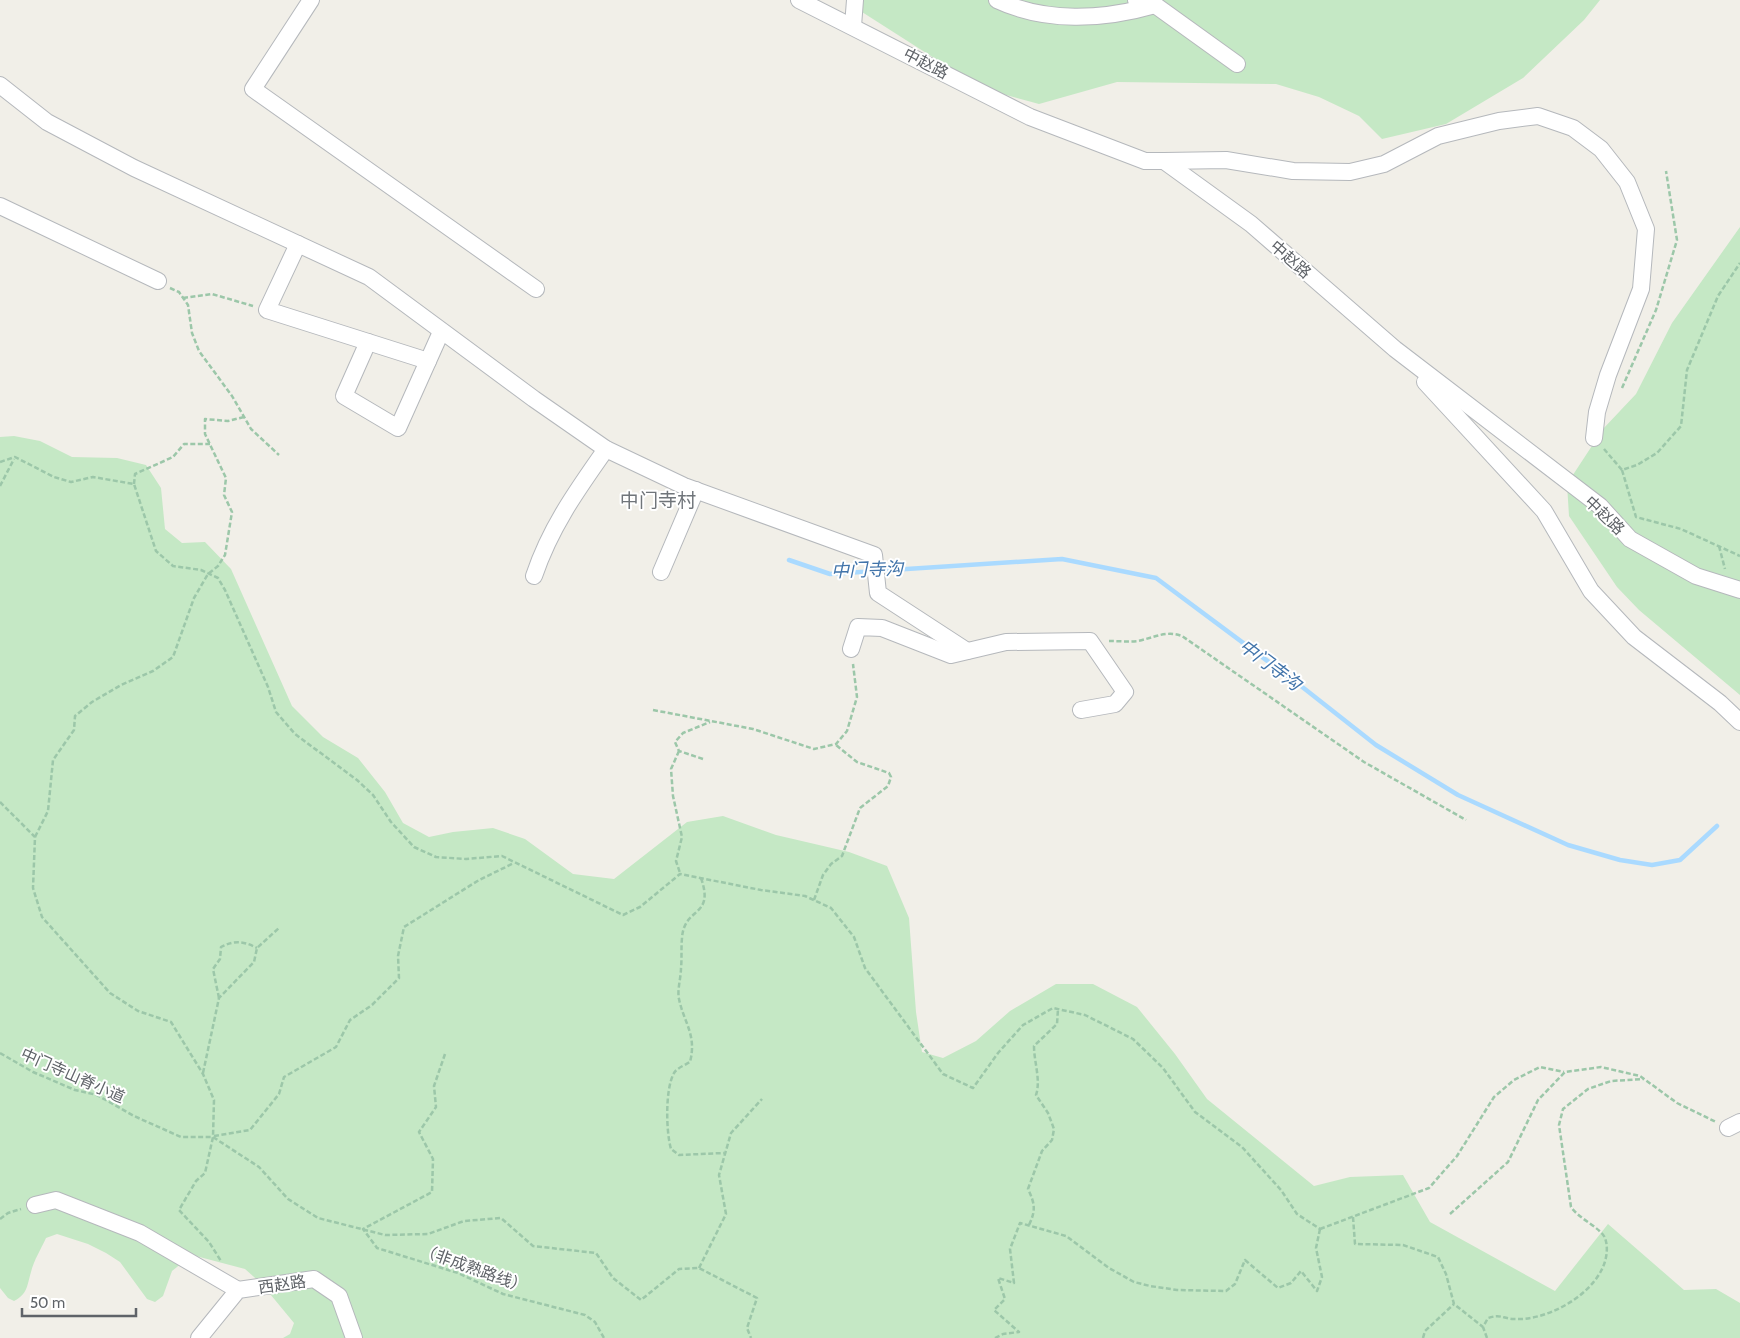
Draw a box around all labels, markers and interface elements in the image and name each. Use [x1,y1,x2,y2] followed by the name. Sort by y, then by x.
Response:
[900,44,951,83] street label: 中赵路
[1266,236,1315,282] street label: 中赵路
[620,489,696,512] district label: 中门寺村
[1581,492,1629,539] street label: 中赵路
[831,558,905,582] water label: 中门寺沟
[1235,635,1307,697] water label: 中门寺沟
[18,1044,128,1107] street label: 中门寺山脊小道
[418,1240,530,1297] street label: （非成熟路线）
[257,1272,307,1297] street label: 西赵路
[22,1286,136,1318] scale bar
[30,1294,65,1312] text: 50 m

